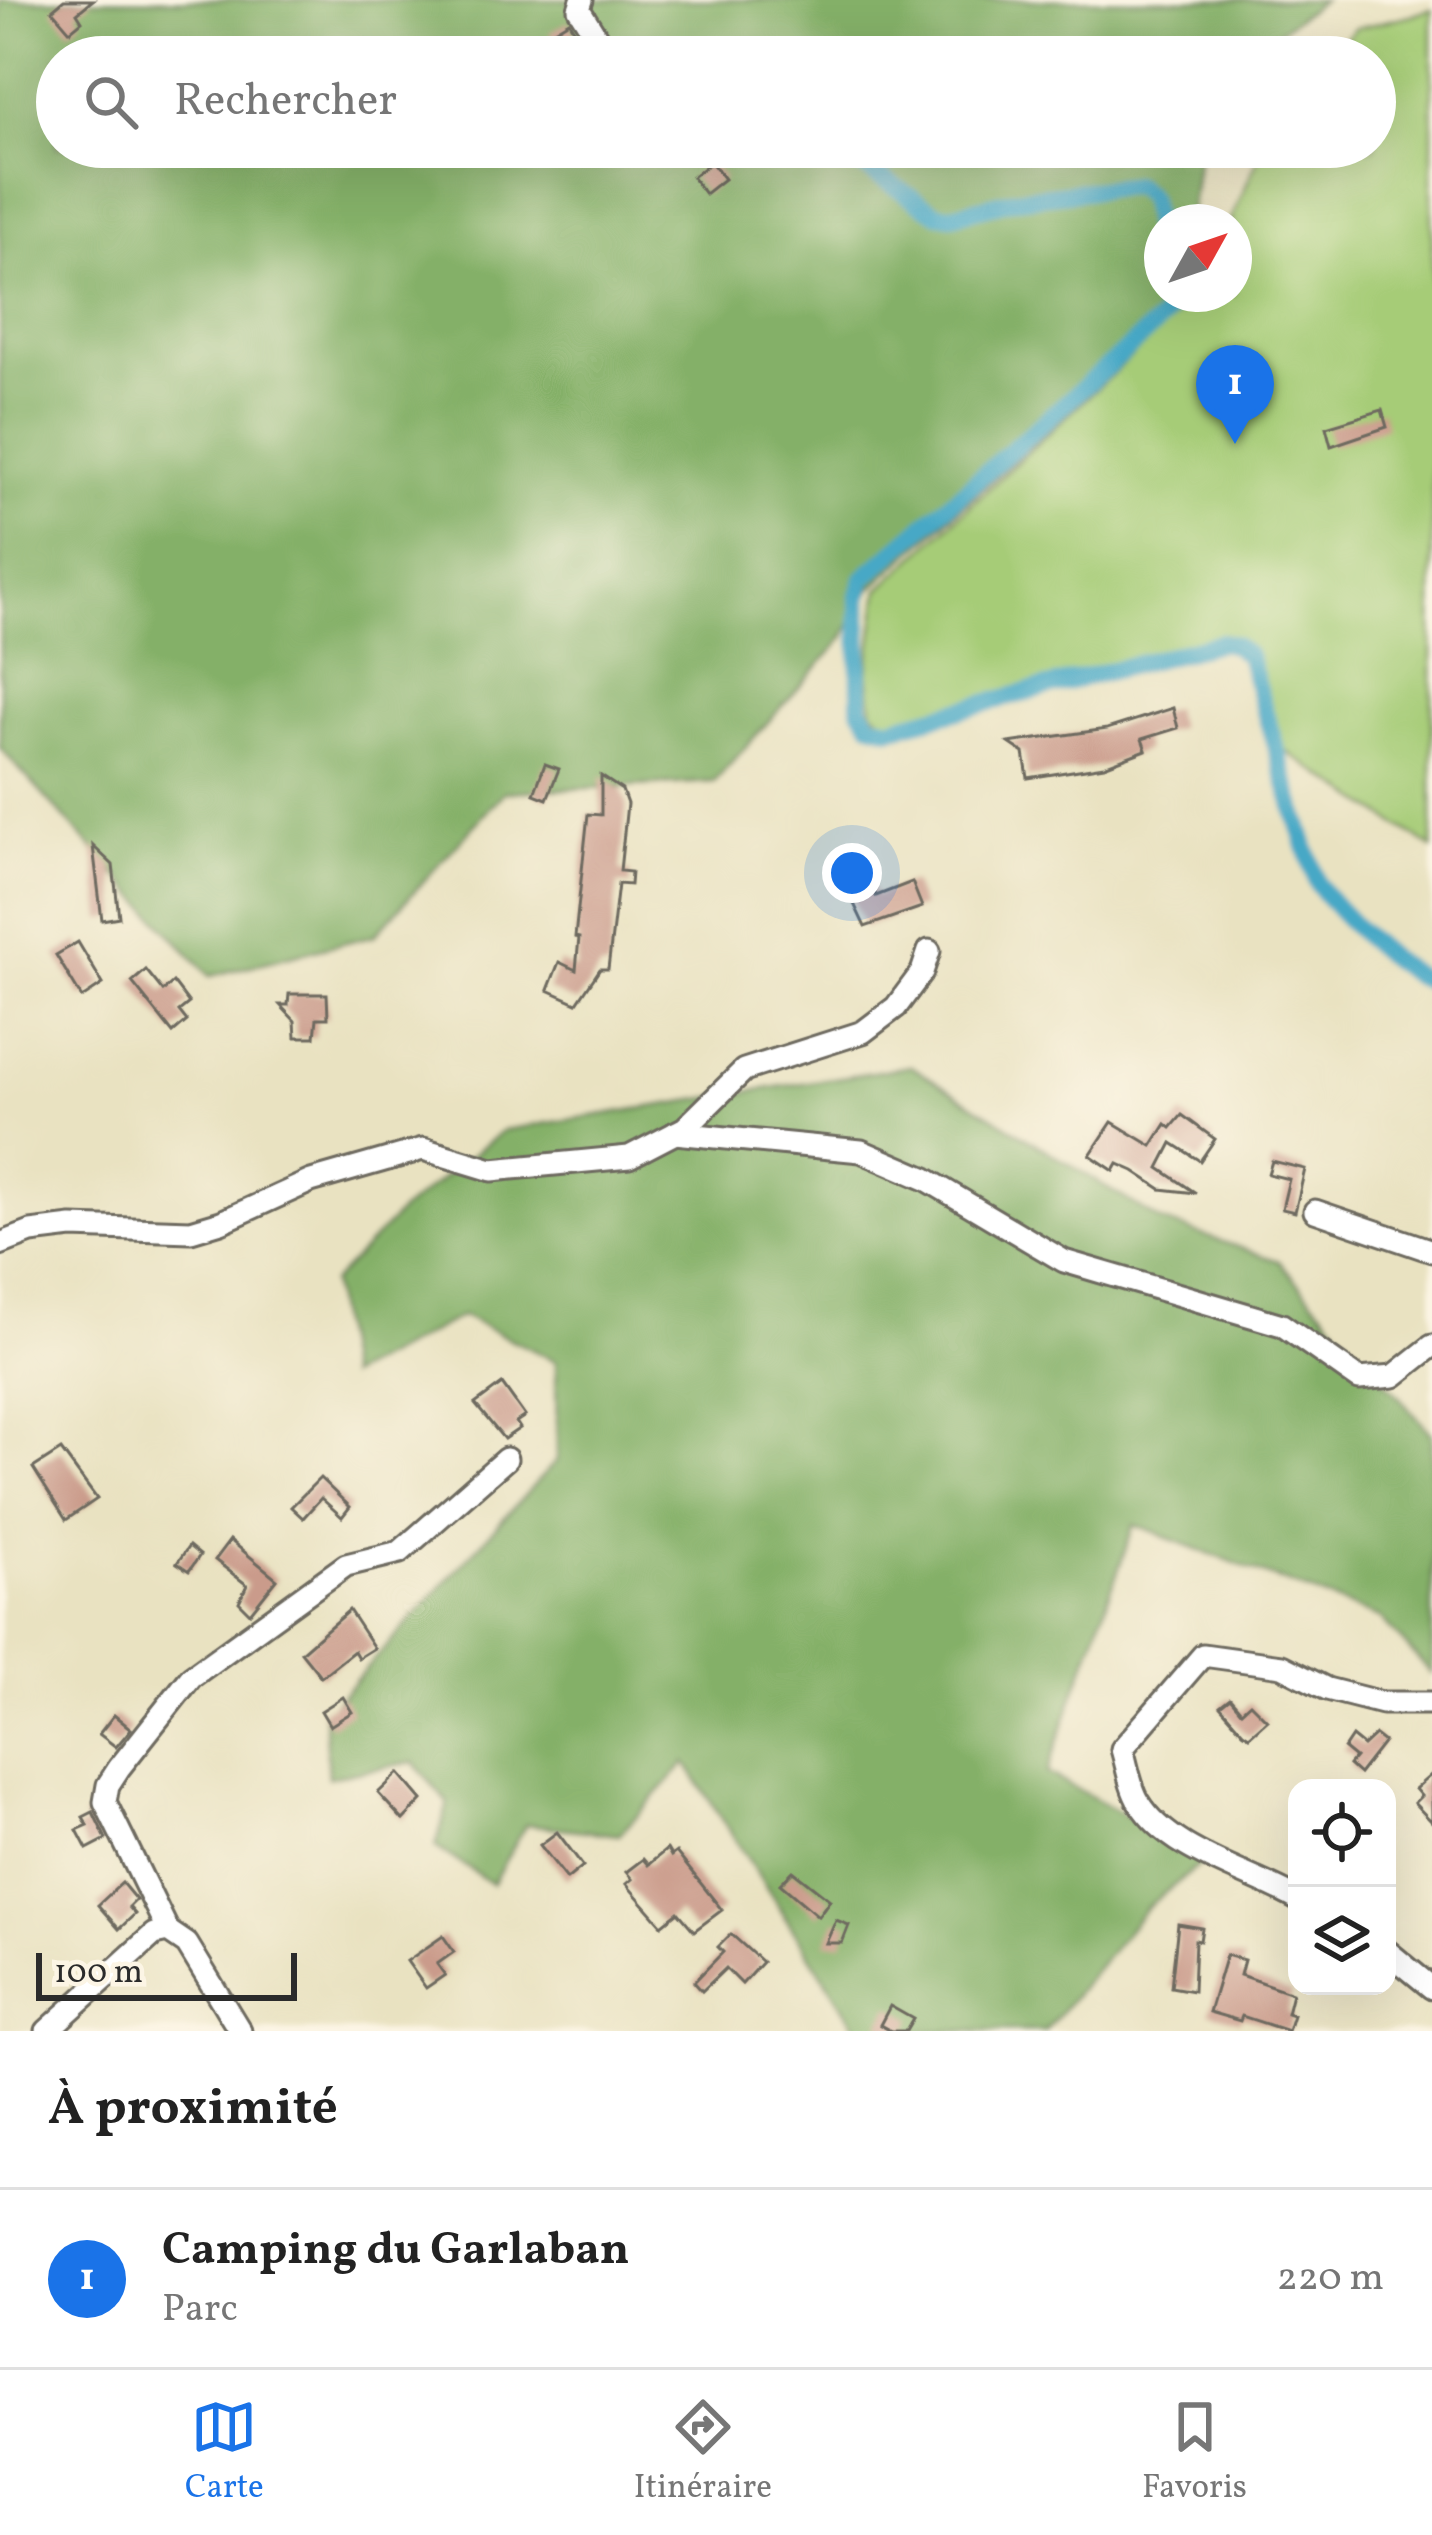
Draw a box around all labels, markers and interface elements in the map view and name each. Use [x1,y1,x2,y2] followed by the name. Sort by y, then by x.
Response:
[36,36,1396,168] search box
[78,69,144,135] icon: search
[174,71,397,134] text: Rechercher
[1144,204,1252,312] north arrow
[1196,345,1274,444] pin: 1
[822,843,882,903] your location
[1288,1779,1396,1995] map controls
[1288,1779,1396,1887] button: locate
[1288,1887,1396,1995] button: layers
[36,1947,297,2000] scale bar
[54,1951,143,1997] text: 100 m
[48,2074,338,2145] text: À proximité
[162,2220,629,2283] text: Camping du Garlaban
[79,2252,95,2306] text: 1
[1277,2252,1384,2306] text: 220 m
[162,2283,238,2337] text: Parc
[185,2394,264,2512] tab: Carte
[634,2394,772,2512] tab: Itinéraire
[1142,2394,1247,2512] tab: Favoris

